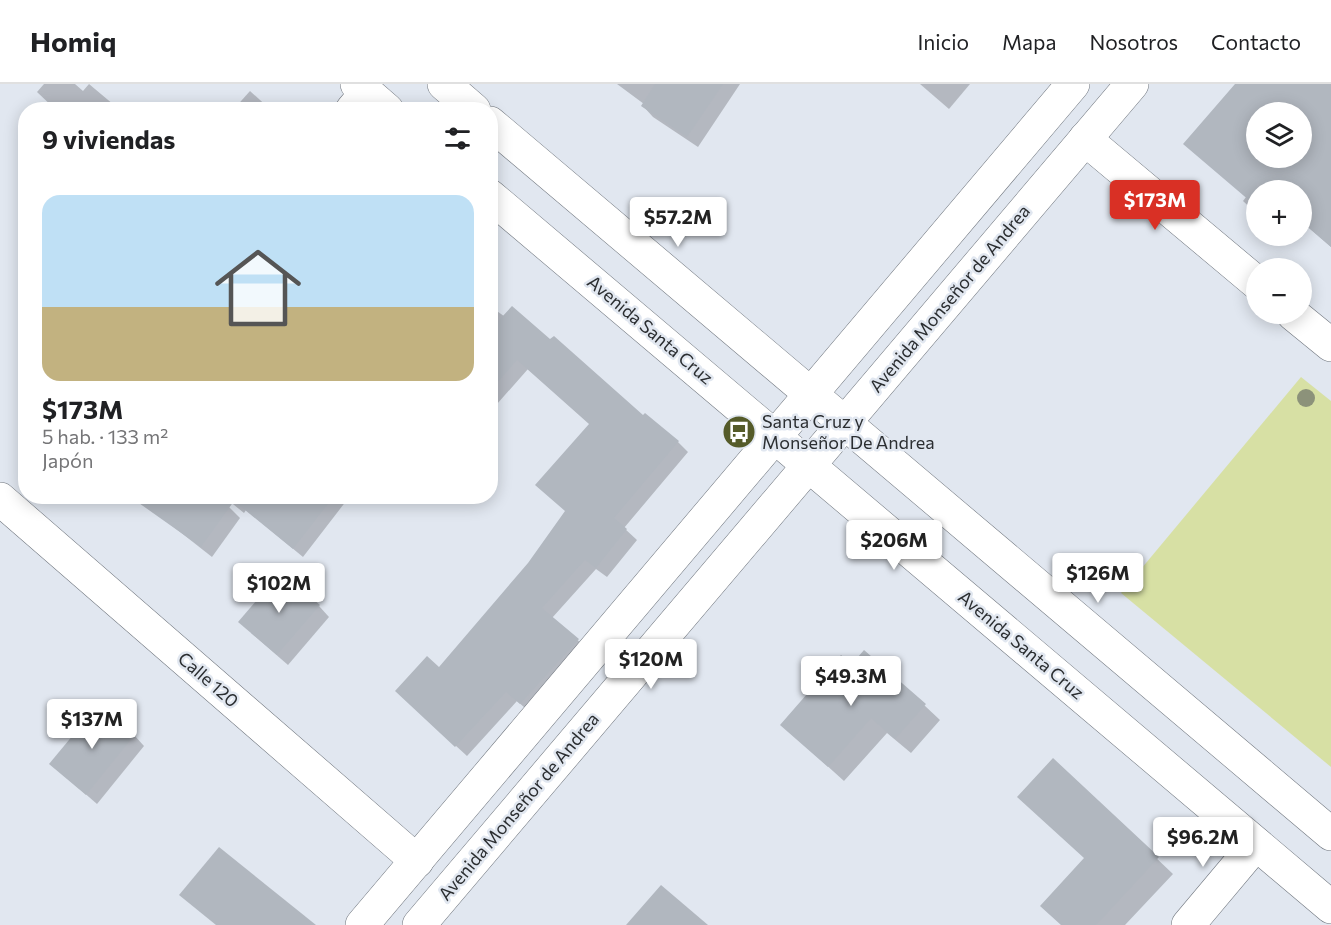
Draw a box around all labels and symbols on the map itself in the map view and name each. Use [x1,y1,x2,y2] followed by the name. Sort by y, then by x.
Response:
[1113,180,1197,231] pin: $173M
[629,197,727,248] pin: $57.2M
[864,200,1034,397] street label: Avenida Monseñor de Andrea
[583,270,718,388] street label: Avenida Santa Cruz
[762,410,935,453] place label: Santa Cruz y Monseñor De Andrea
[721,414,757,450] bus stop icon: Santa Cruz y Monseñor De Andrea
[852,520,936,571] pin: $206M
[1056,553,1140,604] pin: $126M
[237,563,321,614] pin: $102M
[954,585,1089,703] street label: Avenida Santa Cruz
[609,639,693,690] pin: $120M
[174,647,243,712] street label: Calle 120
[802,656,900,707] pin: $49.3M
[50,699,134,750] pin: $137M
[433,708,603,905] street label: Avenida Monseñor de Andrea
[1154,817,1252,868] pin: $96.2M

